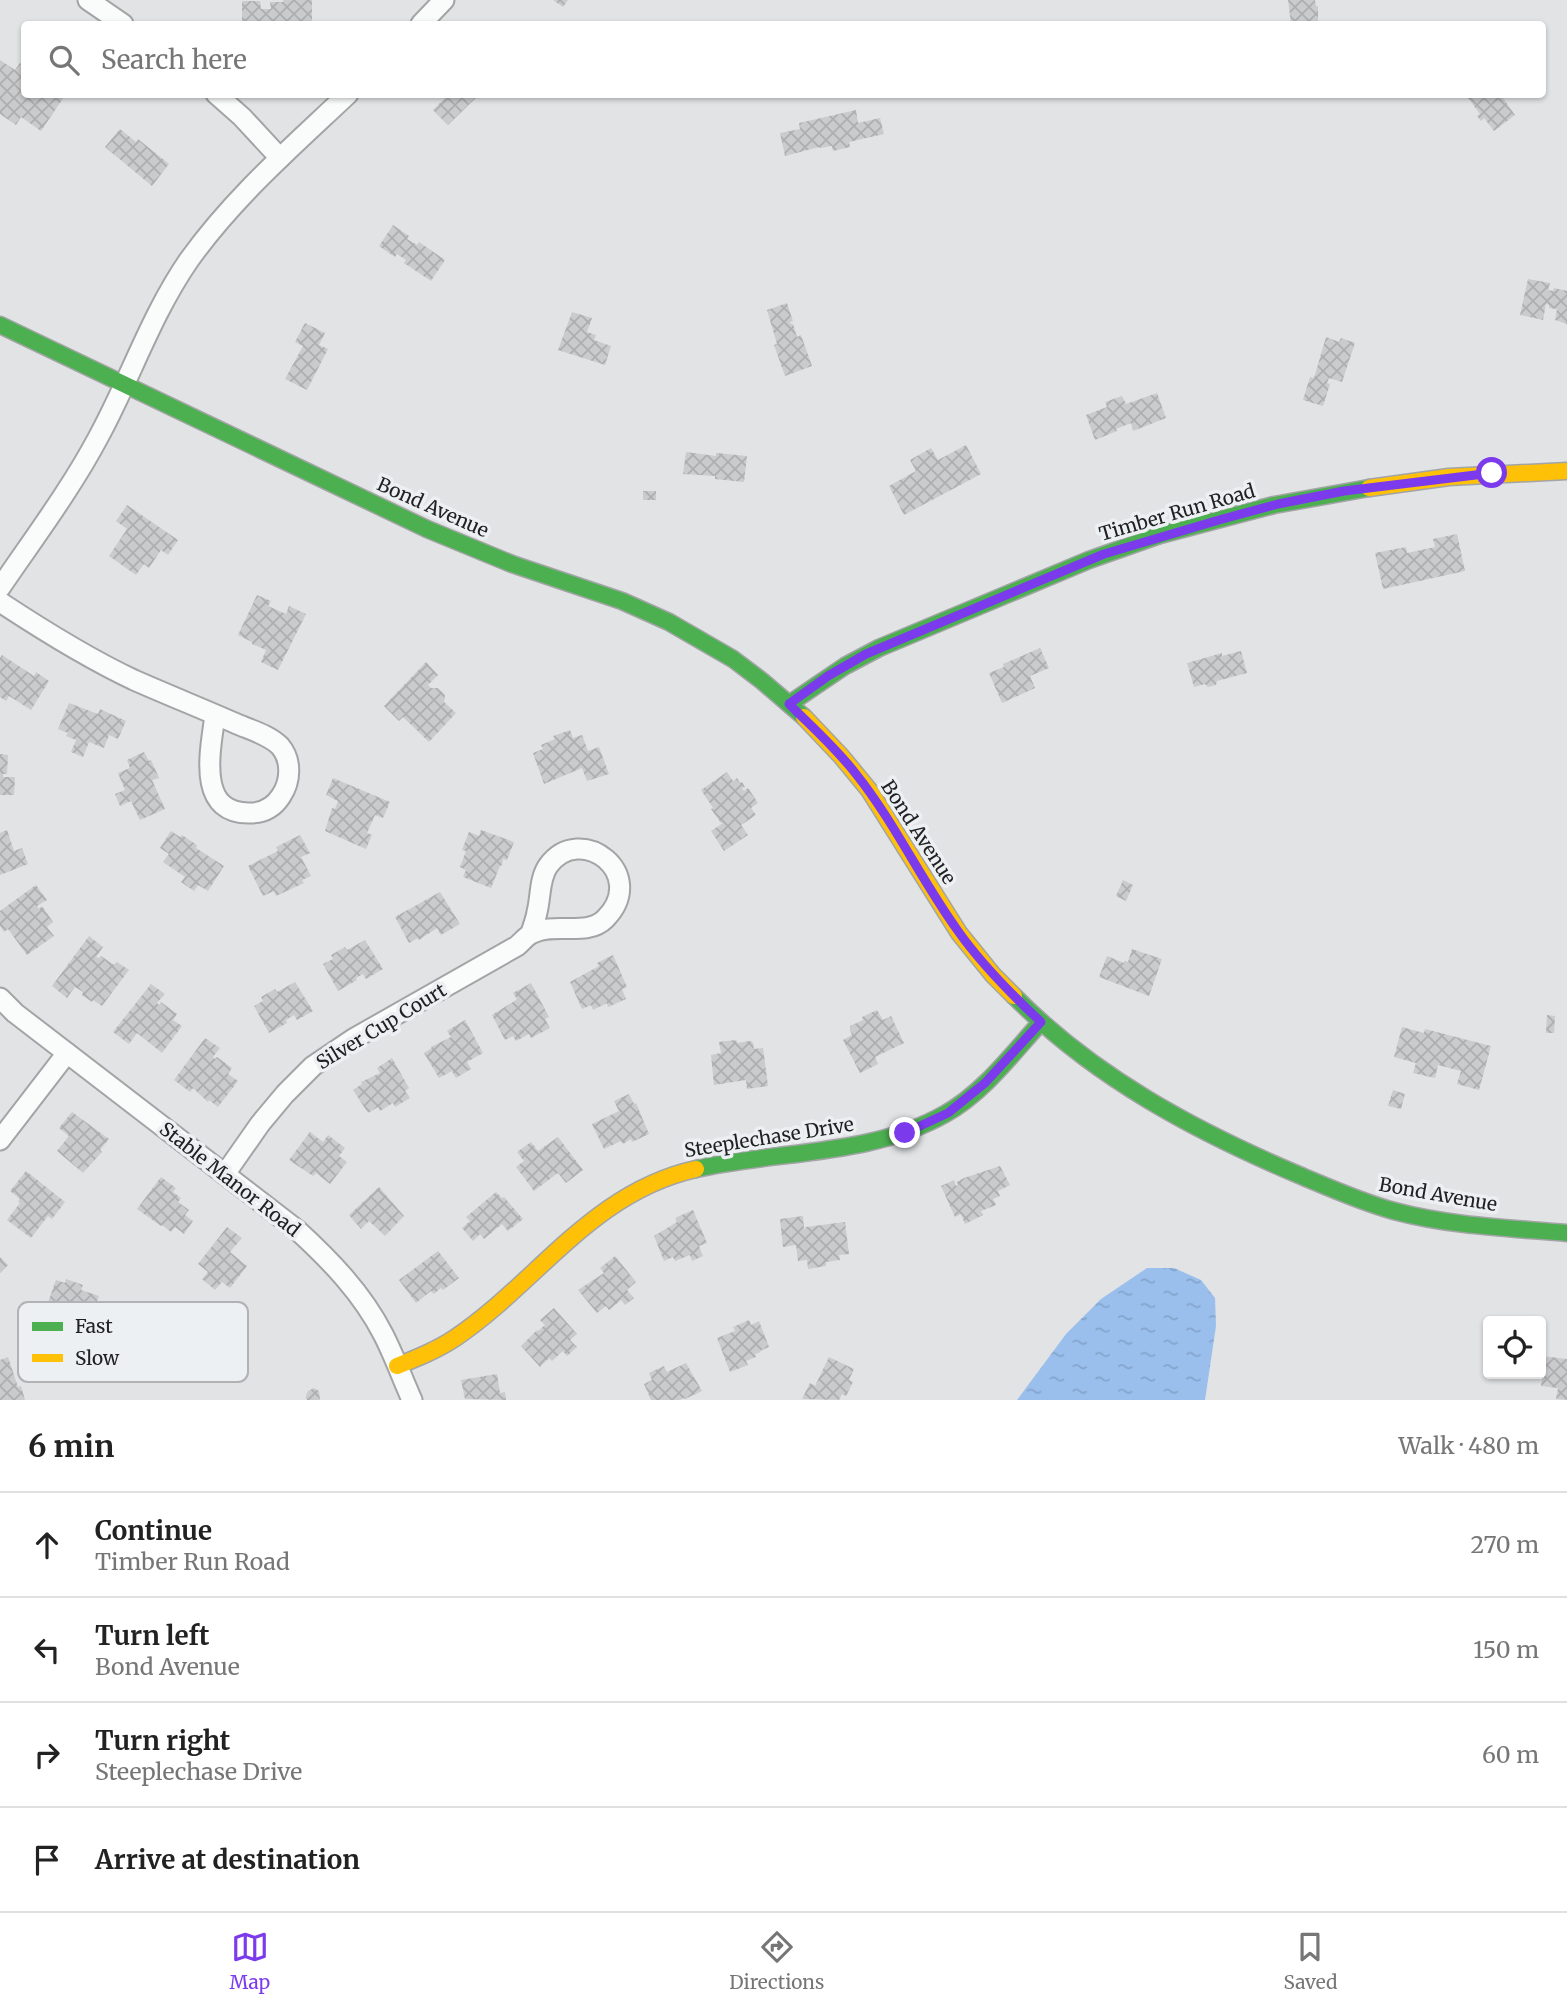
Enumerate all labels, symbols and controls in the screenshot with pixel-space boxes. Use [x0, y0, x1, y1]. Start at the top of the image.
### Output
search box [21, 21, 1546, 98]
icon: search [45, 41, 83, 79]
text: Search here [101, 43, 247, 76]
route start [1476, 457, 1507, 488]
street label: Bond Avenue [374, 472, 493, 542]
street label: Timber Run Road [1096, 478, 1258, 546]
street label: Bond Avenue [876, 775, 962, 889]
street label: Silver Cup Court [312, 977, 451, 1074]
street label: Steeplechase Drive [683, 1112, 856, 1162]
street label: Stable Manor Road [155, 1117, 305, 1241]
route end [889, 1117, 920, 1148]
street label: Bond Avenue [1377, 1172, 1499, 1216]
legend [18, 1302, 248, 1382]
text: Fast [75, 1314, 113, 1338]
map controls [1483, 1316, 1546, 1379]
button: locate [1483, 1316, 1546, 1379]
text: Slow [75, 1346, 120, 1370]
text: 6 min [28, 1427, 114, 1465]
text: Walk · 480 m [1398, 1431, 1539, 1460]
text: Continue [95, 1514, 212, 1547]
icon: ahead [28, 1526, 66, 1564]
text: 270 m [1471, 1530, 1539, 1559]
text: Timber Run Road [95, 1547, 290, 1576]
text: Turn left [95, 1619, 209, 1652]
icon: left [28, 1631, 66, 1669]
text: 150 m [1473, 1635, 1539, 1664]
text: Bond Avenue [95, 1652, 240, 1681]
text: Turn right [95, 1724, 230, 1757]
icon: right [28, 1736, 66, 1774]
text: 60 m [1482, 1740, 1539, 1769]
text: Steeplechase Drive [95, 1757, 302, 1786]
icon: arrive [28, 1841, 66, 1879]
text: Arrive at destination [95, 1843, 360, 1876]
tab: Map [230, 1928, 270, 1994]
tab: Directions [729, 1928, 824, 1994]
tab: Saved [1284, 1928, 1337, 1994]

